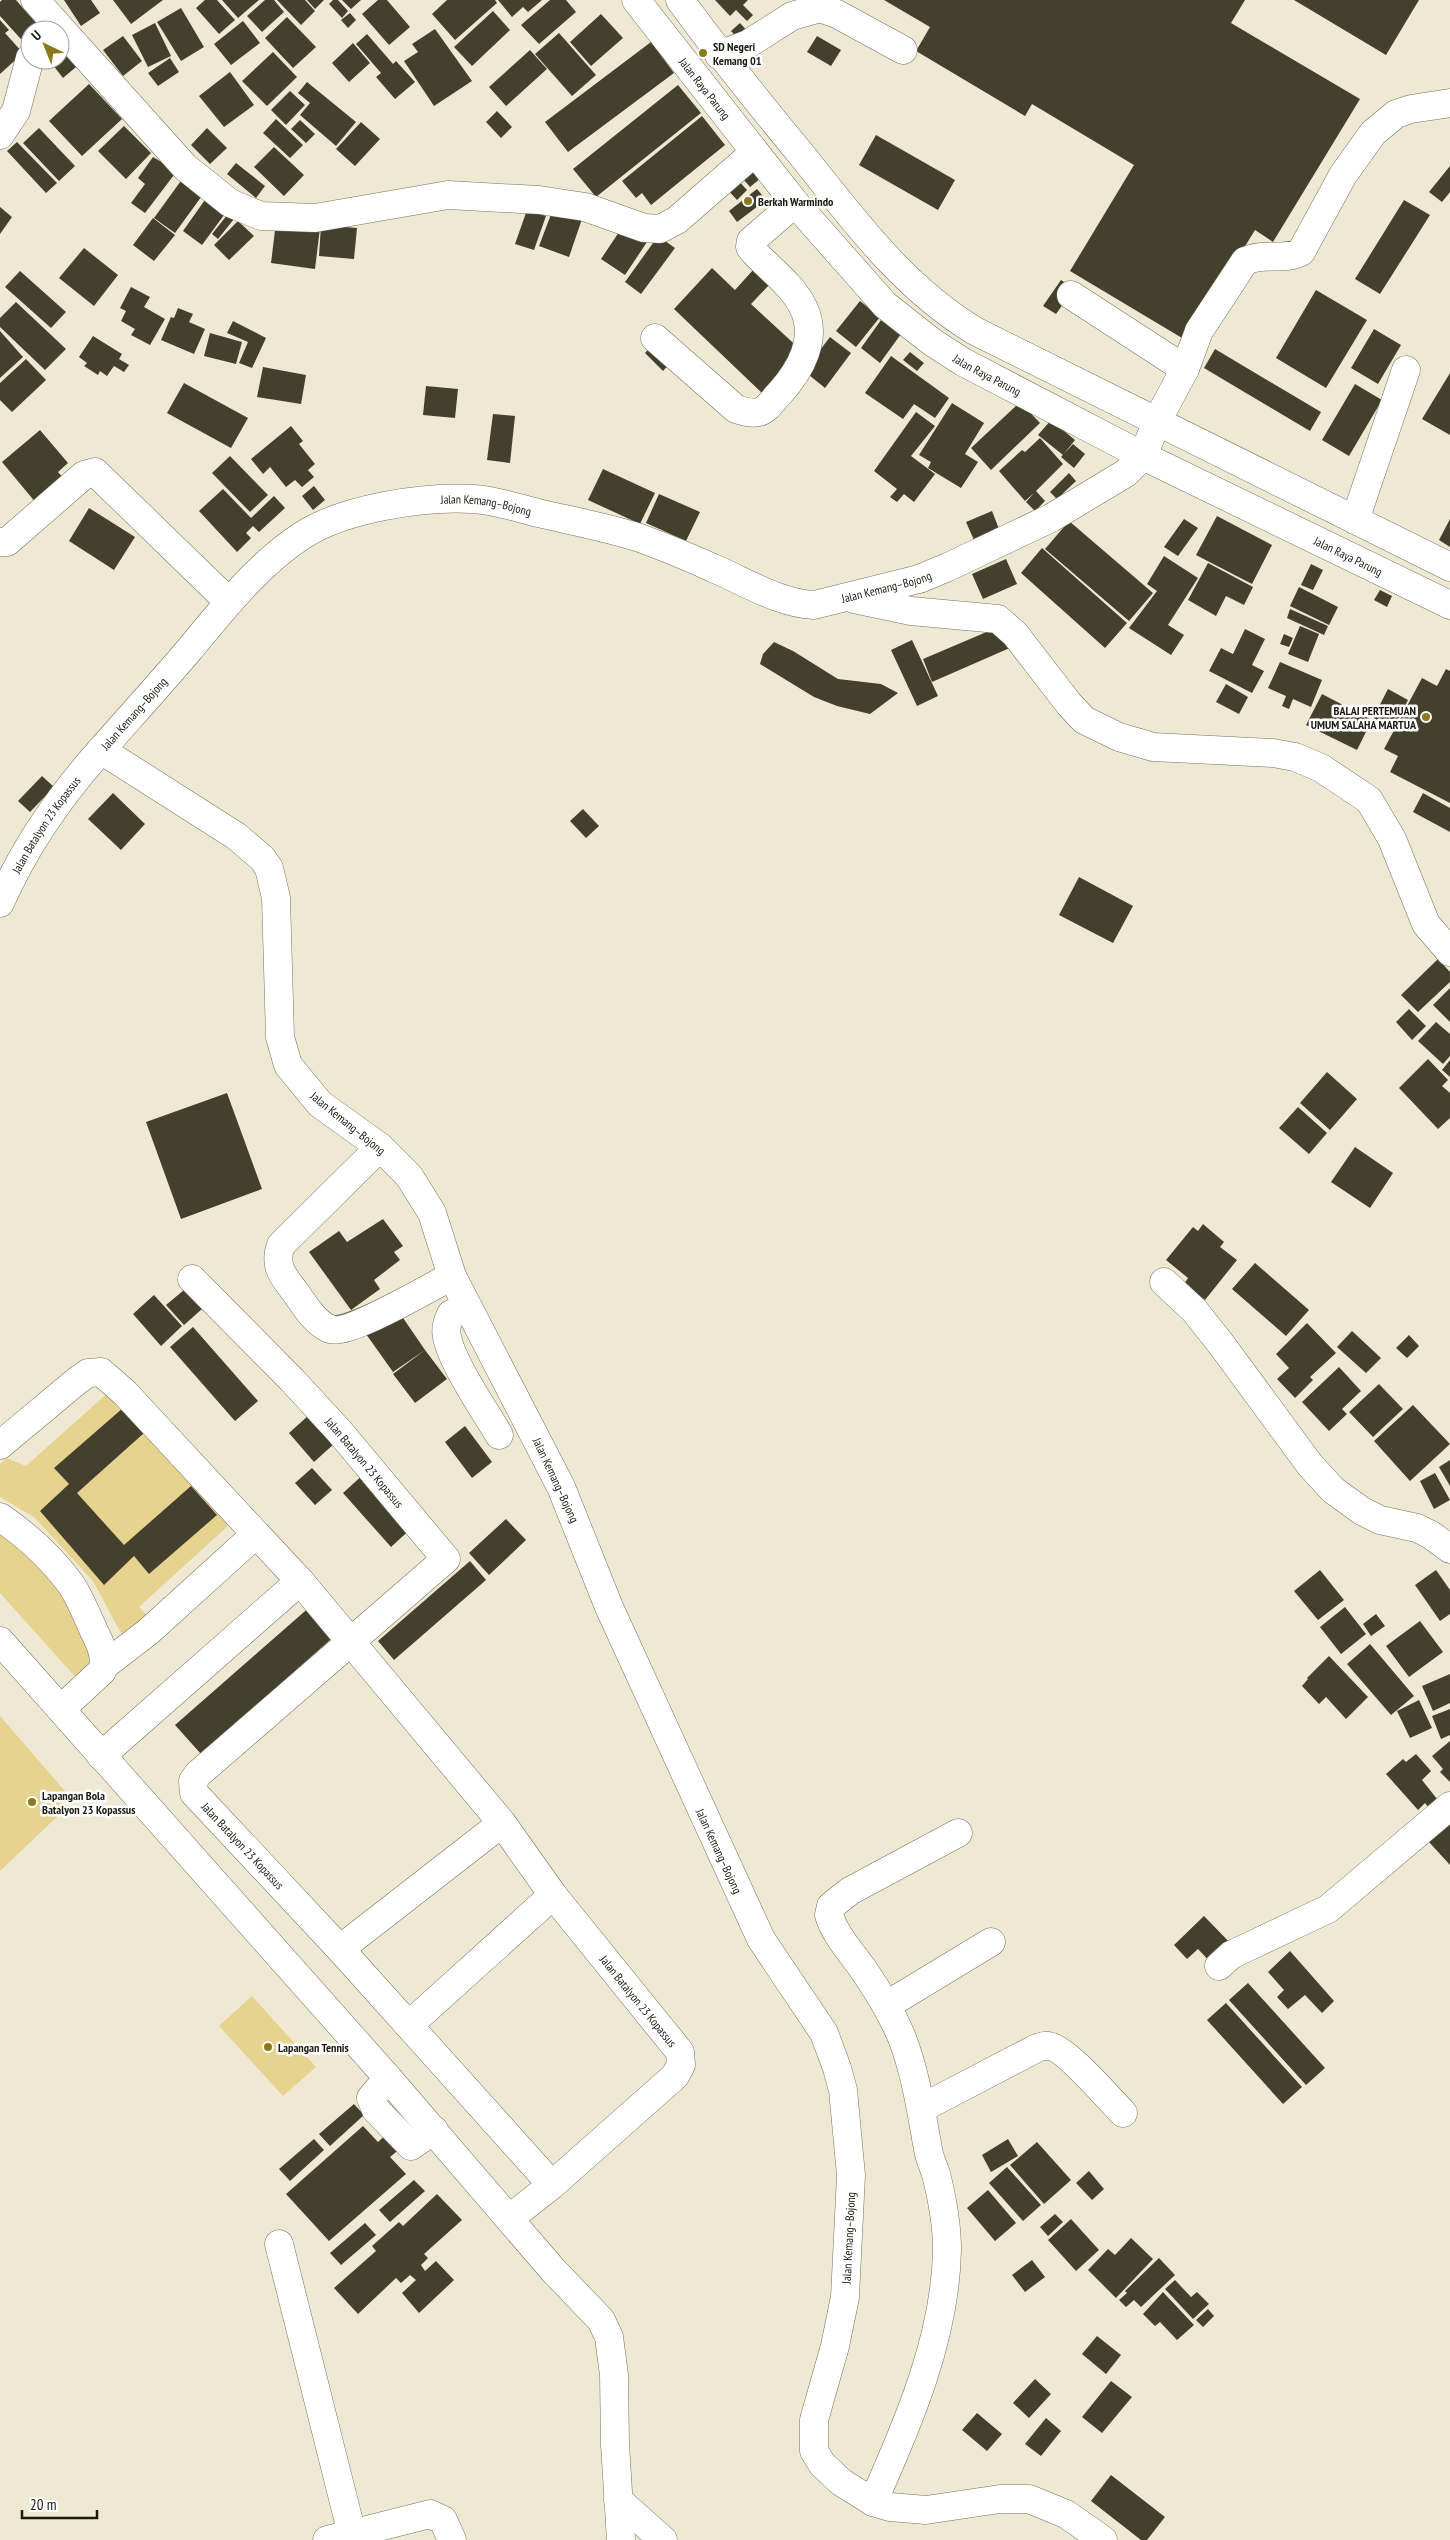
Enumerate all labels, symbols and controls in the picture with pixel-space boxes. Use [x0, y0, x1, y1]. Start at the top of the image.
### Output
north arrow [20, 20, 70, 70]
text: U [27, 26, 45, 45]
place label: SD Negeri Kemang 01 [713, 39, 762, 68]
marker: SD Negeri Kemang 01 [697, 47, 709, 59]
street label: Jalan Raya Parung [676, 53, 734, 122]
place label: Berkah Warmindo [758, 194, 834, 209]
marker: Berkah Warmindo [742, 195, 754, 207]
street label: Jalan Raya Parung [950, 350, 1024, 399]
street label: Jalan Kemang–Bojong [439, 491, 533, 519]
street label: Jalan Raya Parung [1311, 532, 1385, 579]
street label: Jalan Kemang–Bojong [839, 567, 933, 606]
street label: Jalan Kemang–Bojong [97, 674, 170, 753]
place label: BALAI PERTEMUAN UMUM SALAHA MARTUA [1311, 703, 1417, 732]
marker: BALAI PERTEMUAN UMUM SALAHA MARTUA [1420, 711, 1432, 723]
street label: Jalan Batalyon 23 Kopassus [8, 773, 83, 876]
street label: Jalan Kemang–Bojong [307, 1088, 388, 1158]
street label: Jalan Batalyon 23 Kopassus [322, 1413, 407, 1510]
street label: Jalan Kemang–Bojong [529, 1434, 582, 1525]
place label: Lapangan Bola Batalyon 23 Kopassus [42, 1788, 135, 1817]
marker: Lapangan Bola Batalyon 23 Kopassus [26, 1796, 38, 1808]
street label: Jalan Batalyon 23 Kopassus [198, 1798, 287, 1892]
street label: Jalan Kemang–Bojong [692, 1805, 745, 1896]
street label: Jalan Batalyon 23 Kopassus [596, 1951, 680, 2050]
place label: Lapangan Tennis [278, 2040, 349, 2055]
marker: Lapangan Tennis [262, 2041, 274, 2053]
street label: Jalan Kemang–Bojong [838, 2192, 858, 2285]
scale bar [22, 2488, 98, 2520]
text: 20 m [30, 2495, 56, 2514]

